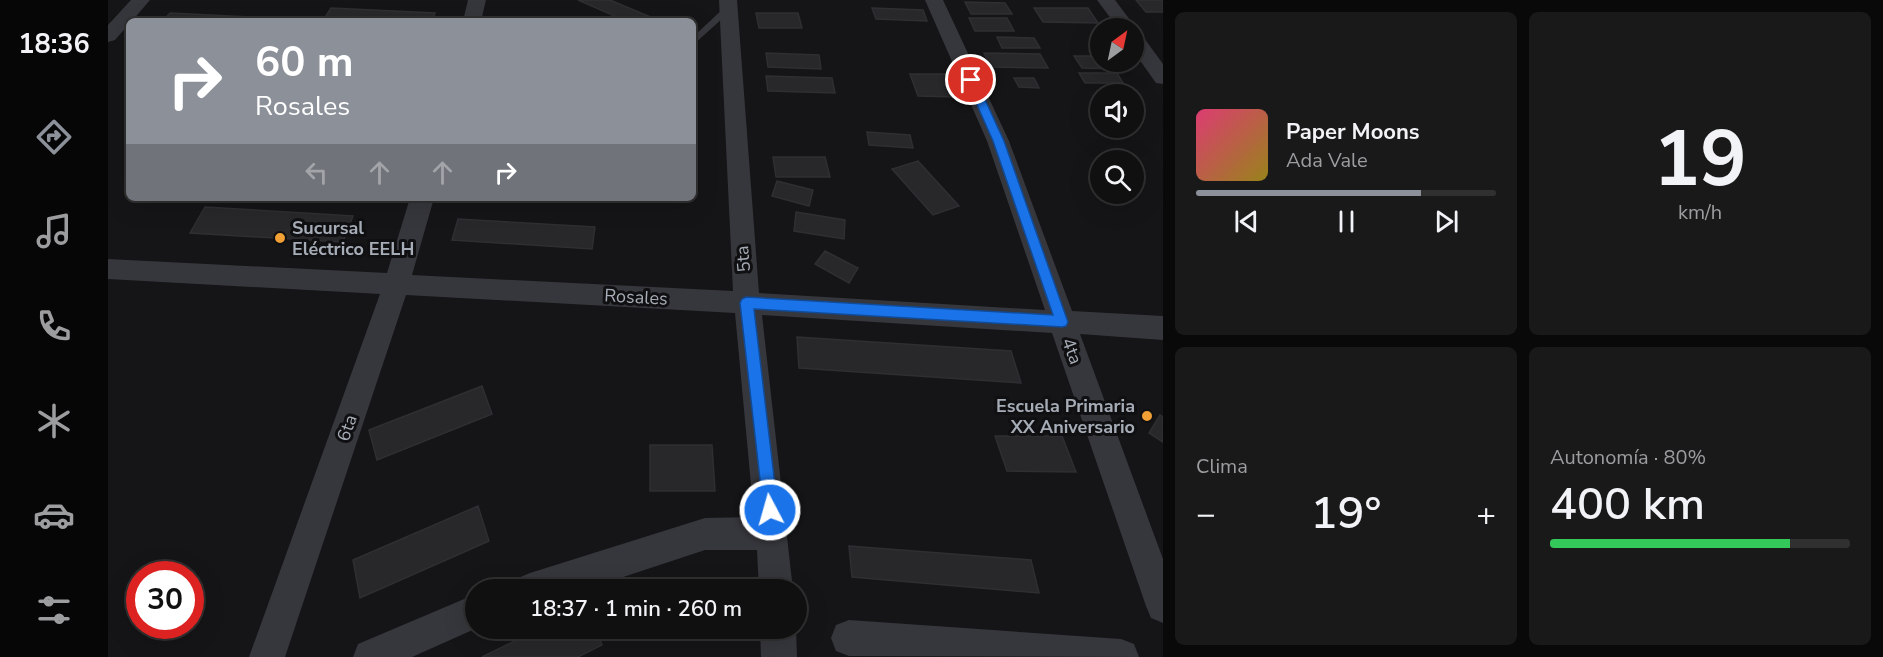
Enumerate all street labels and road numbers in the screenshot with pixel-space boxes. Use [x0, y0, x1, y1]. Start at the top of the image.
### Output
street label: 5ta [730, 245, 756, 273]
street label: Rosales [604, 283, 668, 311]
street label: 4ta [1056, 334, 1088, 368]
street label: 6ta [331, 411, 363, 445]

